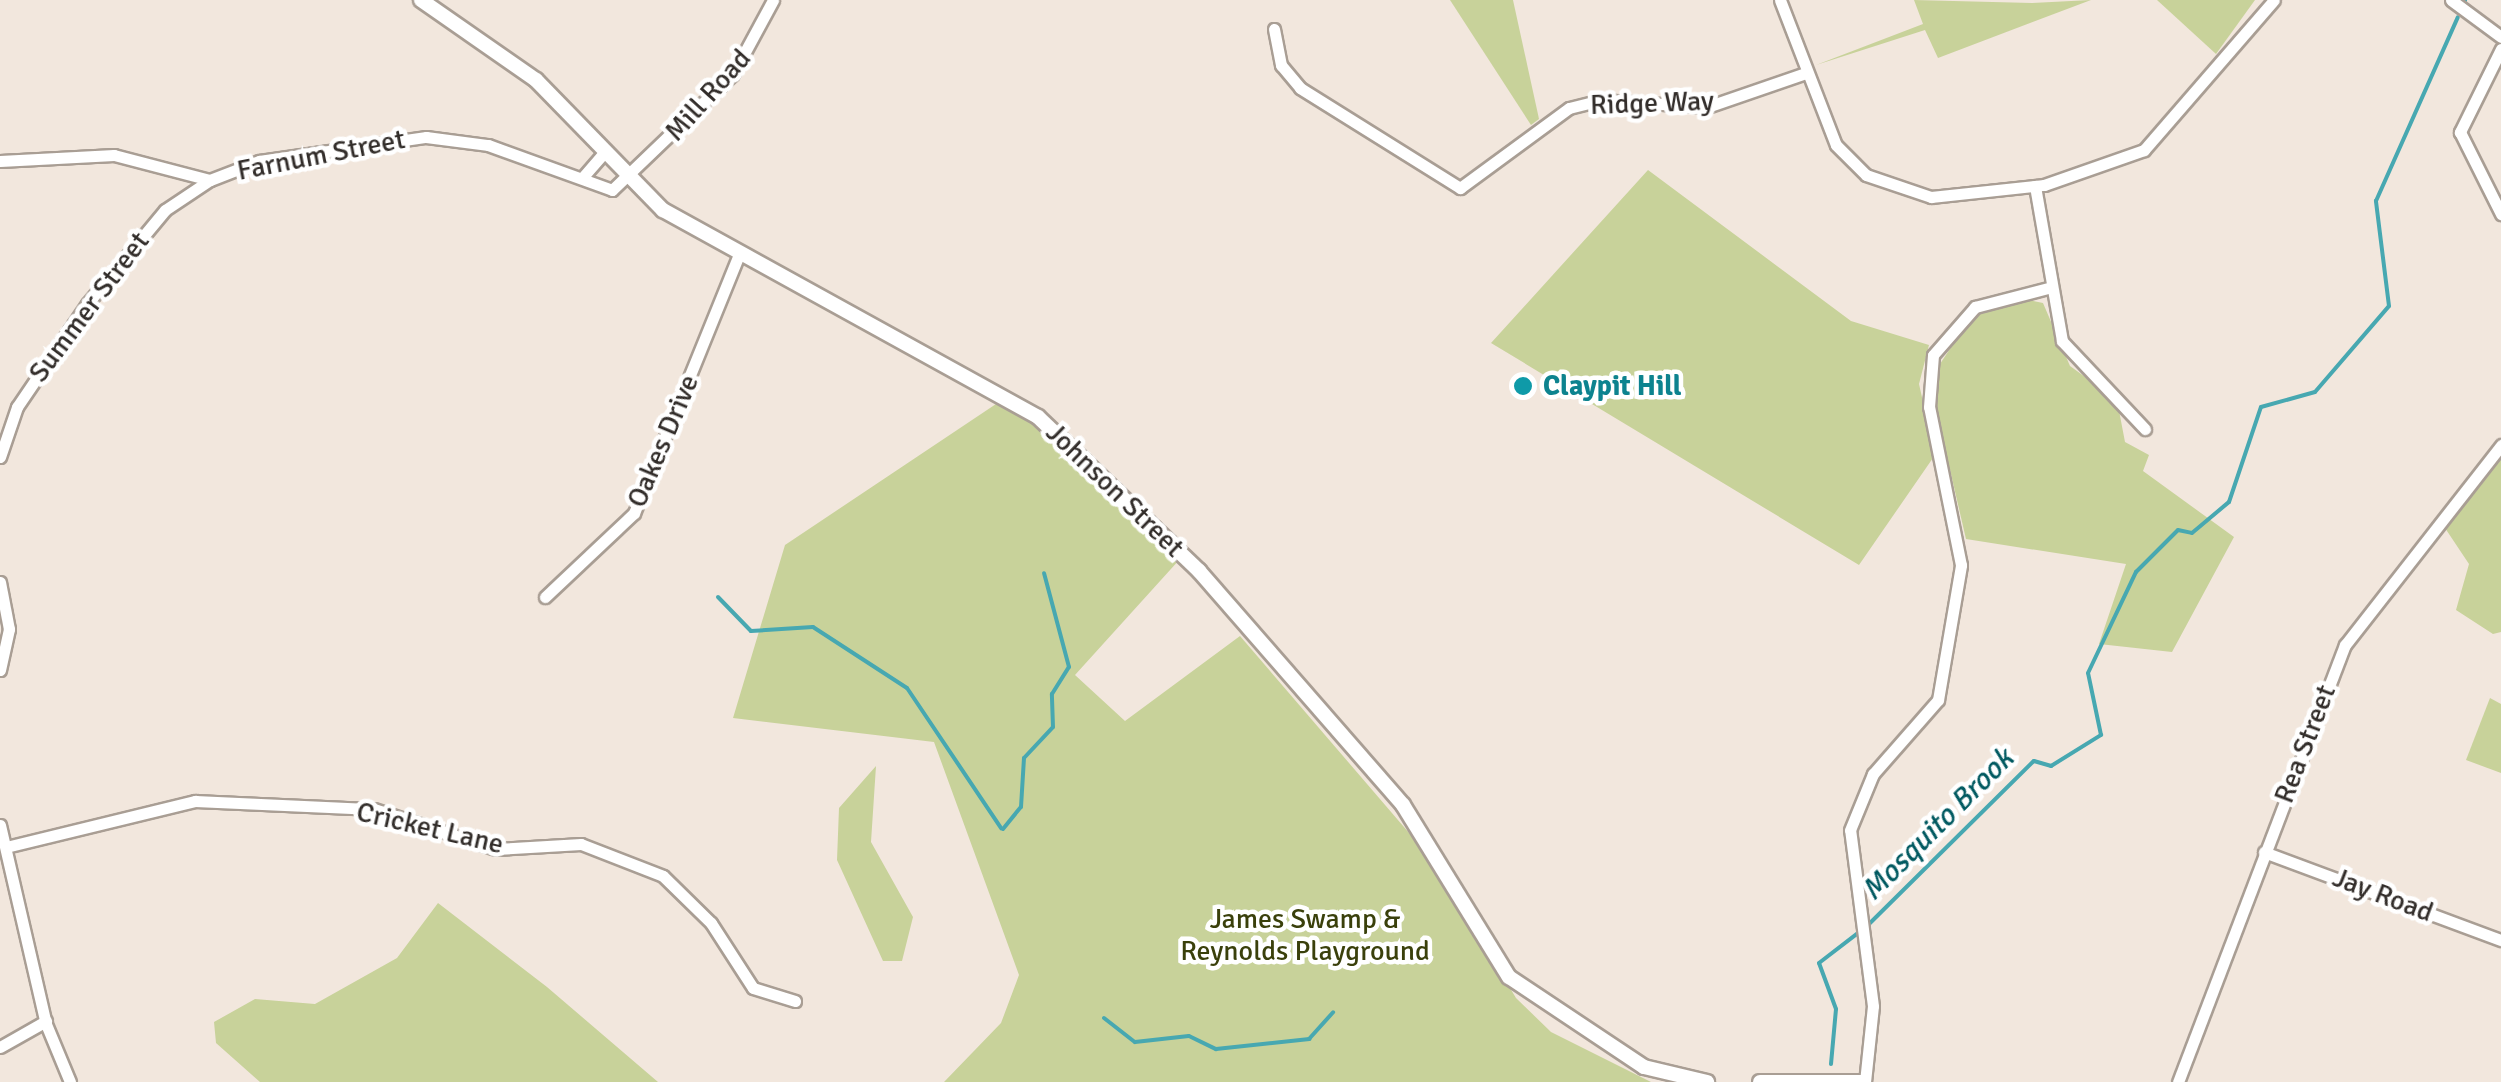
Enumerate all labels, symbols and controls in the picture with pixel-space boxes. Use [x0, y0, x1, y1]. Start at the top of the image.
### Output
street label: Mill Road [658, 42, 758, 148]
street label: Ridge Way [1589, 84, 1715, 122]
street label: Farnum Street [234, 122, 408, 188]
street label: Summer Street [22, 225, 156, 389]
place label: Claypit Hill [1543, 369, 1682, 403]
street label: Oakes Drive [620, 370, 706, 512]
marker: Claypit Hill [1512, 375, 1534, 397]
street label: Johnson Street [1039, 416, 1191, 564]
street label: Rea Street [2267, 680, 2343, 808]
water label: Mosquito Brook [1855, 742, 2021, 908]
street label: Cricket Lane [353, 795, 507, 861]
street label: Jay Road [2328, 861, 2438, 929]
park label: James Swamp & Reynolds Playground [1180, 902, 1430, 968]

